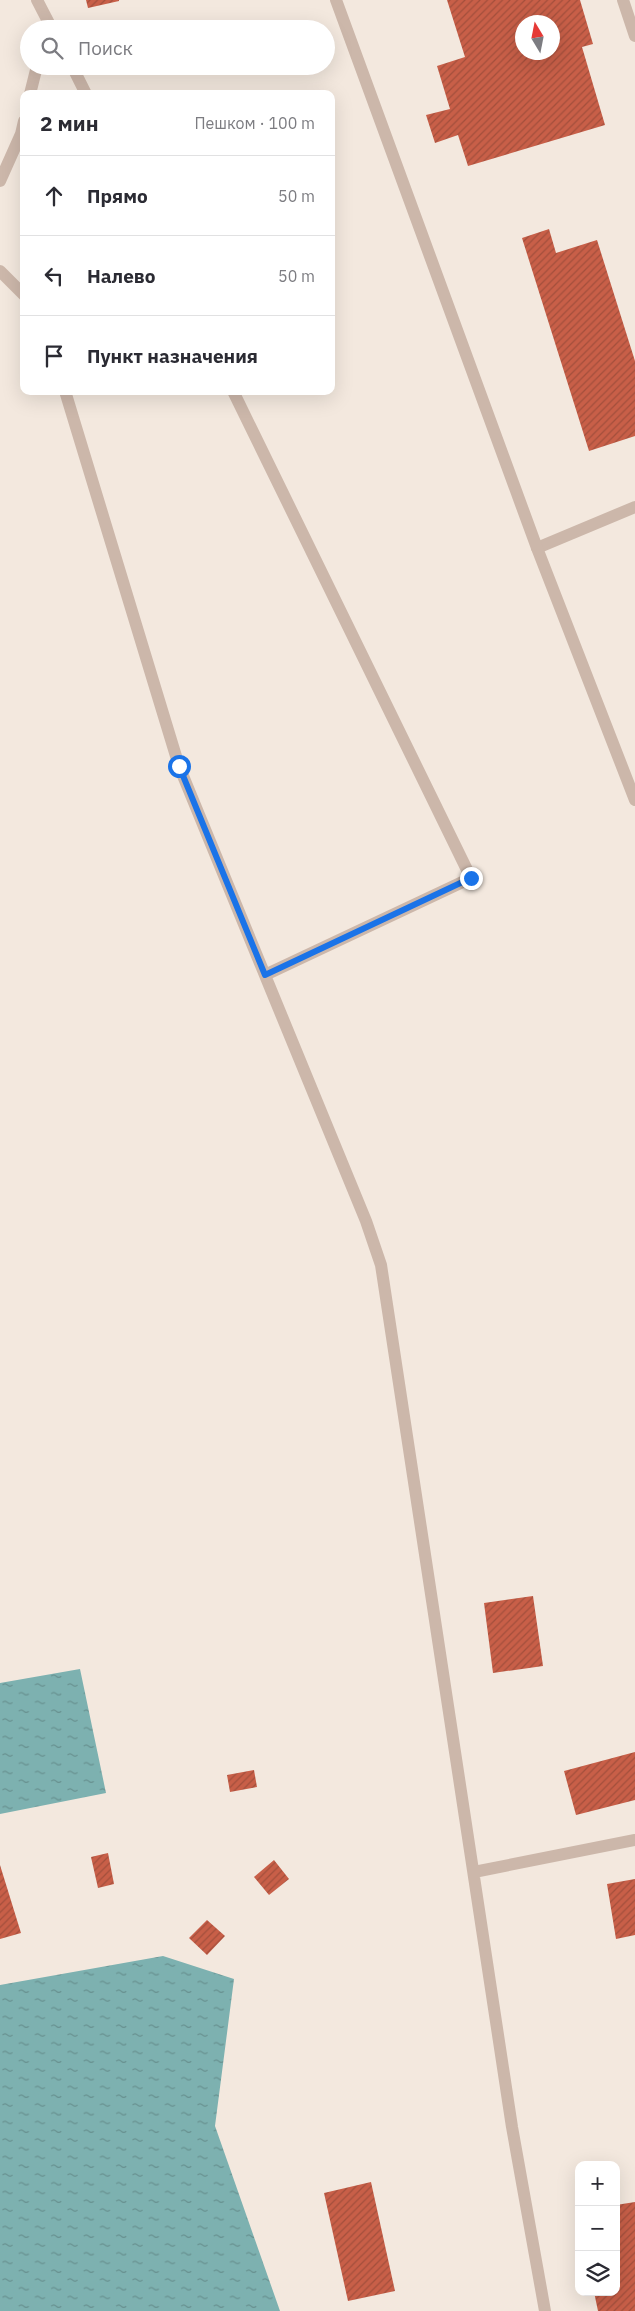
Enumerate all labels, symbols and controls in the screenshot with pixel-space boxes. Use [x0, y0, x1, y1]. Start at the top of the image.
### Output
north arrow [515, 15, 560, 60]
search box [20, 20, 335, 75]
icon: search [38, 34, 66, 62]
text: Поиск [78, 36, 133, 60]
text: 2 мин [40, 109, 99, 137]
text: Пешком · 100 m [194, 113, 315, 133]
icon: ahead [40, 182, 68, 210]
text: Прямо [87, 184, 148, 208]
text: 50 m [278, 186, 315, 206]
icon: left [40, 262, 68, 290]
text: Налево [87, 264, 156, 288]
text: 50 m [278, 266, 315, 286]
icon: arrive [40, 342, 68, 370]
text: Пункт назначения [87, 344, 258, 368]
route start [168, 755, 191, 778]
route end [460, 867, 483, 890]
map controls [575, 2161, 620, 2296]
button: + [575, 2161, 620, 2206]
button: − [575, 2206, 620, 2251]
button: layers [575, 2251, 620, 2296]

